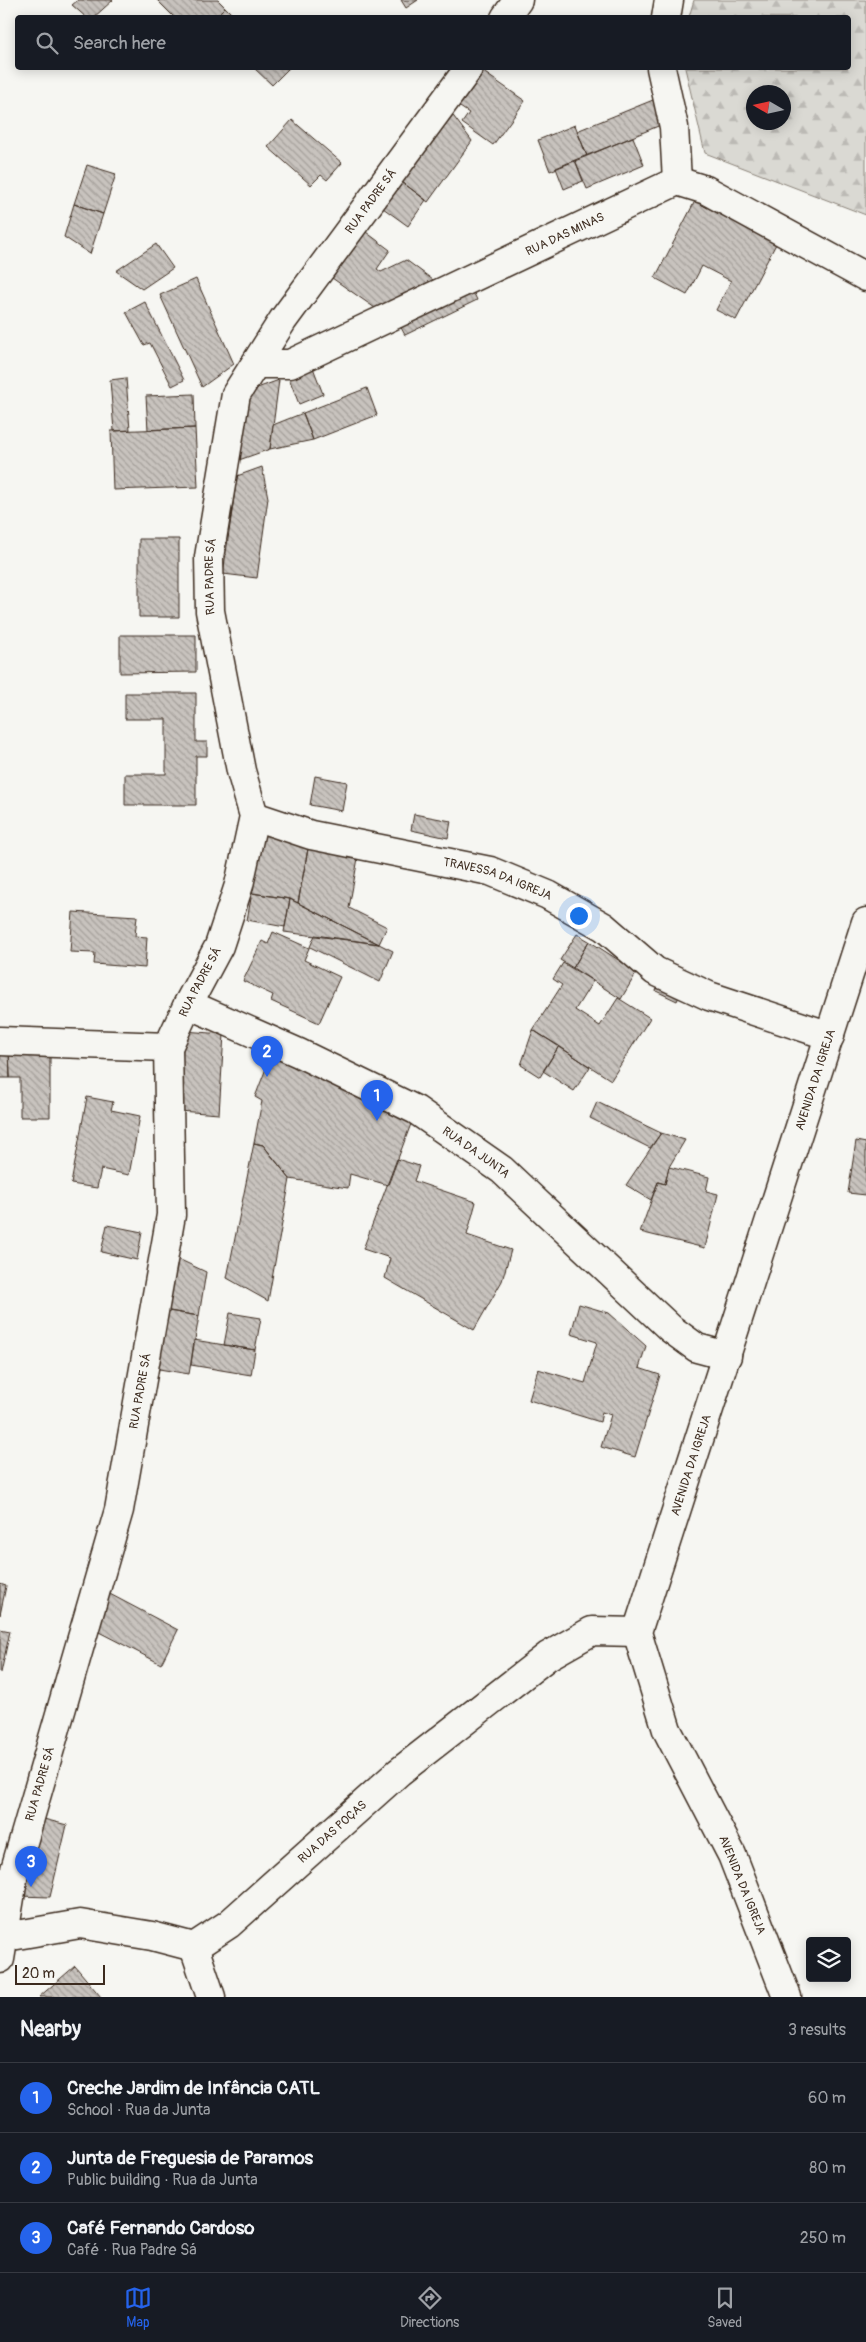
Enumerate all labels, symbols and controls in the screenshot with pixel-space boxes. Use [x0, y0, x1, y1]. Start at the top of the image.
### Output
search box [15, 15, 851, 70]
icon: search [33, 29, 61, 57]
text: Search here [73, 31, 166, 55]
north arrow [746, 85, 791, 130]
street label: RUA PADRE SÁ [342, 165, 400, 237]
street label: RUA DAS MINAS [523, 209, 607, 259]
street label: RUA PADRE SÁ [201, 537, 220, 616]
street label: TRAVESSA DA IGREJA [442, 854, 554, 903]
your location [566, 903, 592, 929]
street label: RUA PADRE SÁ [176, 944, 225, 1019]
street label: AVENIDA DA IGREJA [792, 1027, 839, 1132]
pin: 2 [251, 1036, 283, 1077]
pin: 1 [361, 1080, 393, 1121]
street label: RUA DA JUNTA [440, 1123, 513, 1181]
street label: RUA PADRE SÁ [126, 1352, 154, 1430]
street label: AVENIDA DA IGREJA [668, 1412, 714, 1518]
street label: RUA PADRE SÁ [22, 1745, 58, 1823]
street label: RUA DAS POÇAS [295, 1797, 370, 1866]
street label: AVENIDA DA IGREJA [715, 1833, 769, 1937]
pin: 3 [15, 1846, 47, 1887]
map controls [806, 1937, 851, 1982]
button: layers [806, 1937, 851, 1982]
scale bar [15, 1962, 105, 1985]
text: 20 m [22, 1965, 55, 1982]
text: Nearby [20, 2016, 81, 2043]
text: 3 results [788, 2020, 846, 2040]
text: Creche Jardim de Infância CATL [67, 2076, 320, 2100]
text: 1 [33, 2088, 39, 2108]
text: 60 m [808, 2088, 846, 2108]
text: School · Rua da Junta [67, 2100, 211, 2120]
text: Junta de Freguesia de Paramos [67, 2146, 313, 2170]
text: 2 [32, 2158, 40, 2178]
text: 80 m [809, 2158, 846, 2178]
text: Public building · Rua da Junta [67, 2170, 258, 2190]
text: Café Fernando Cardoso [67, 2216, 254, 2240]
text: 3 [32, 2228, 40, 2248]
text: 250 m [800, 2228, 846, 2248]
text: Café · Rua Padre Sá [67, 2240, 197, 2260]
tab: Map [124, 2284, 152, 2331]
tab: Directions [400, 2284, 459, 2331]
tab: Saved [707, 2284, 742, 2331]

